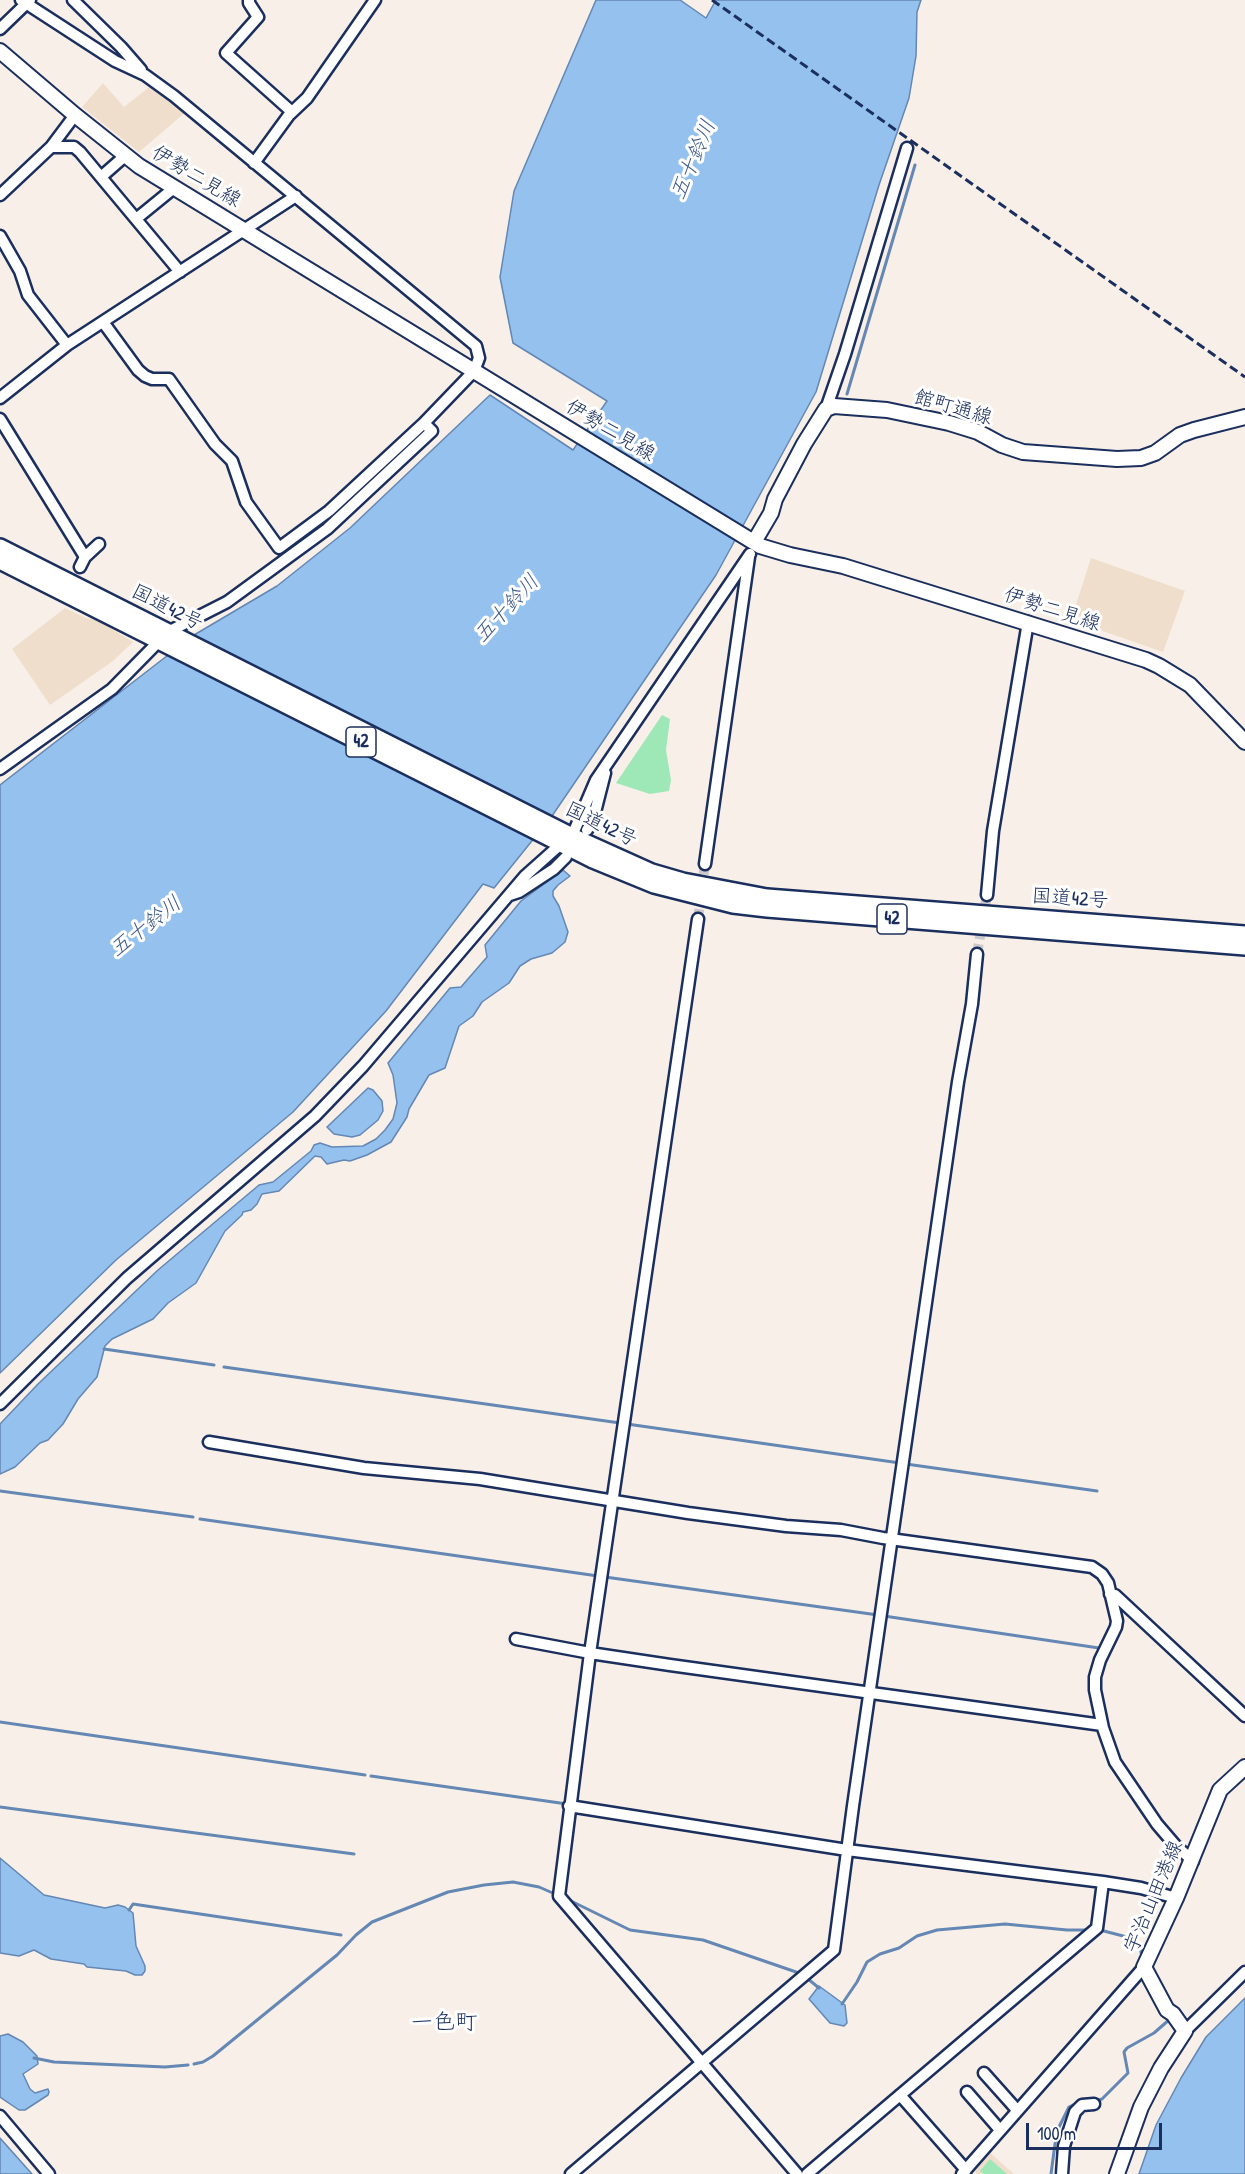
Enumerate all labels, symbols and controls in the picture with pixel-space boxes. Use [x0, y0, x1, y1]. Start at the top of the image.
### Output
water label: 五十鈴川 [666, 116, 722, 204]
street label: 伊勢二見線 [147, 141, 245, 213]
street label: 館町通線 [911, 385, 995, 431]
street label: 伊勢二見線 [561, 395, 659, 467]
water label: 五十鈴川 [469, 570, 545, 648]
street label: 国道42号 [127, 580, 207, 636]
street label: 伊勢二見線 [1001, 583, 1103, 637]
road number: 42 [346, 727, 376, 757]
street label: 国道42号 [561, 797, 641, 853]
street label: 国道42号 [1031, 884, 1109, 914]
water label: 五十鈴川 [105, 891, 187, 963]
road number: 42 [877, 904, 907, 934]
street label: 宇治山田港線 [1120, 1837, 1188, 1957]
district label: 一色町 [411, 2010, 477, 2036]
scale bar [1029, 2111, 1166, 2149]
text: 100 m [1037, 2121, 1076, 2146]

